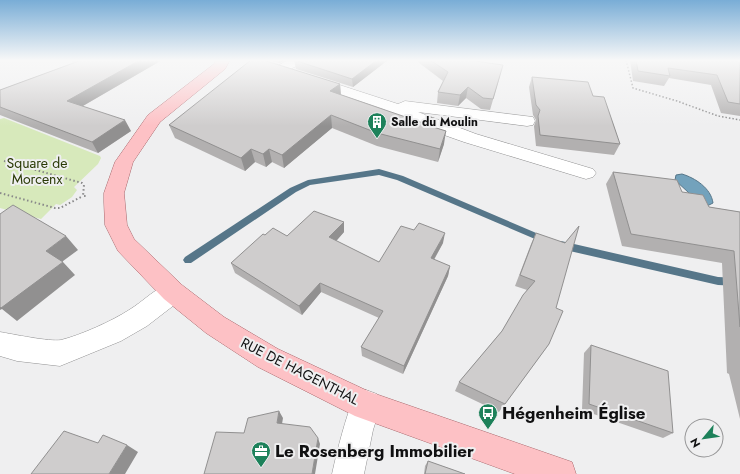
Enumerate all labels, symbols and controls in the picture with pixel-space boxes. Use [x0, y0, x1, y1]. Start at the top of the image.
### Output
building icon: Salle du Moulin [366, 111, 388, 139]
place label: Salle du Moulin [391, 113, 478, 131]
park label: Square de Morcenx [7, 153, 67, 189]
street label: RUE DE HAGENTHAL [237, 333, 363, 410]
place label: Hégenheim Église [502, 401, 646, 425]
bus stop icon: Hégenheim Église [477, 402, 499, 430]
north arrow [684, 418, 724, 458]
text: N [686, 435, 704, 451]
place label: Le Rosenberg Immobilier [275, 439, 474, 463]
office icon: Le Rosenberg Immobilier [250, 440, 272, 468]

